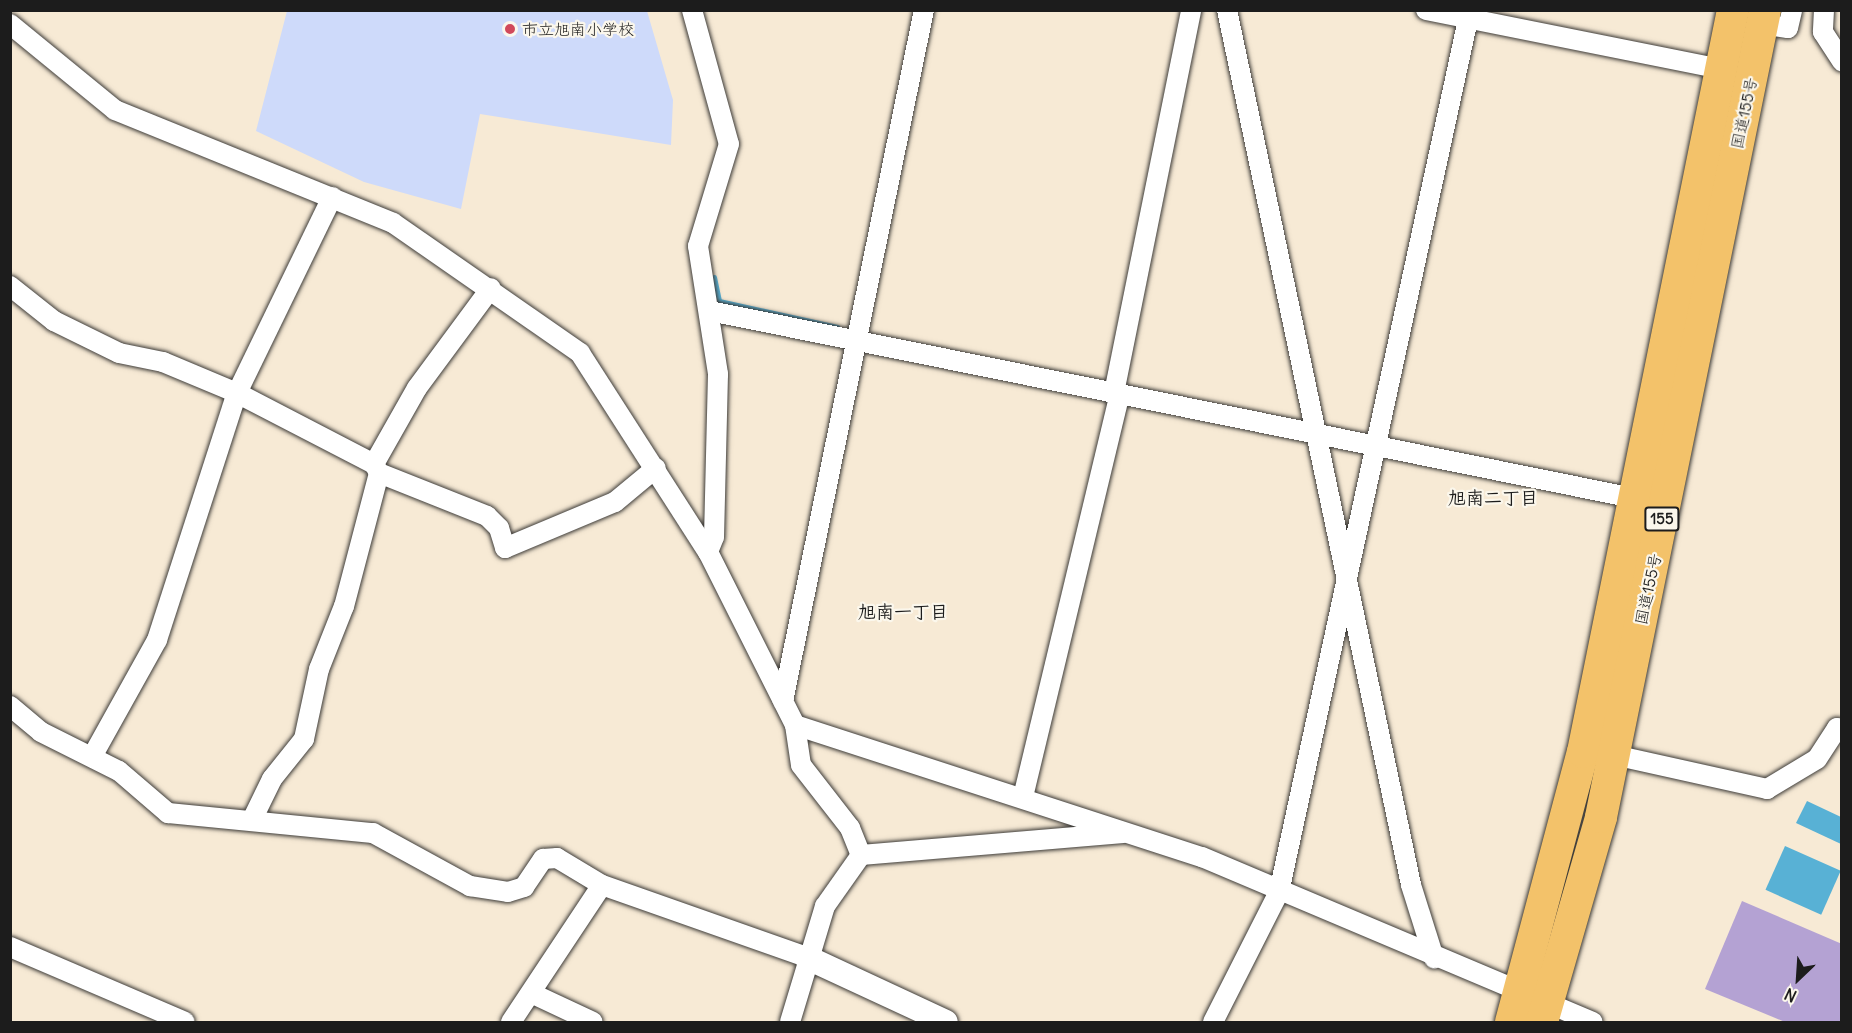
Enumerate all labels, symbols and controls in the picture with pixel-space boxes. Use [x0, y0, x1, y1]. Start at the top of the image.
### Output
place label: 市立旭南小学校 [522, 19, 634, 39]
marker: 市立旭南小学校 [503, 22, 517, 36]
street label: 国道155号 [1727, 75, 1761, 151]
district label: 旭南二丁目 [1448, 487, 1538, 509]
road number: 155 [1644, 507, 1680, 531]
street label: 国道155号 [1631, 551, 1665, 627]
district label: 旭南一丁目 [858, 601, 948, 623]
north arrow [1768, 949, 1828, 1009]
text: N [1781, 984, 1800, 1007]

